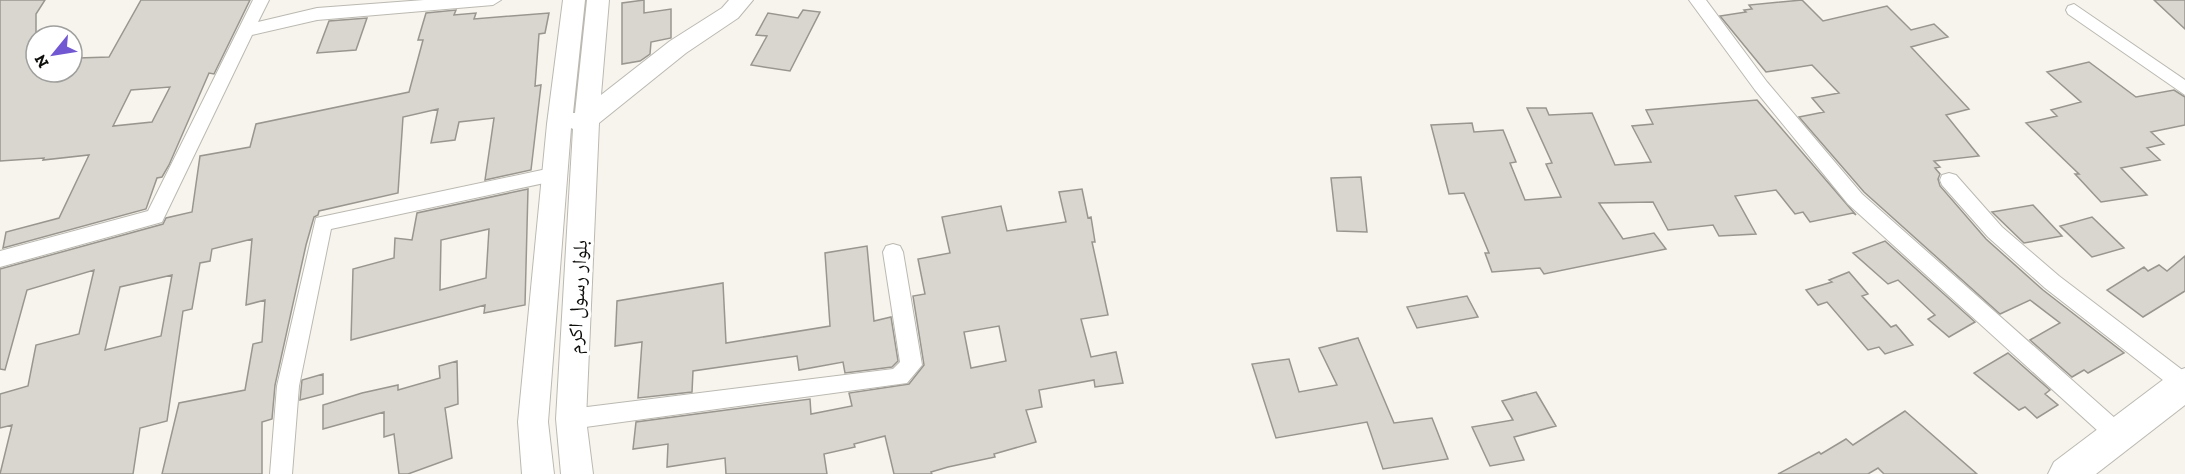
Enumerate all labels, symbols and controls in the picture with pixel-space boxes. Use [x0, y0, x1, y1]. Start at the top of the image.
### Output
north arrow [24, 24, 84, 84]
text: N [30, 51, 53, 71]
street label: بلوار رسول اکرم [562, 239, 594, 355]

